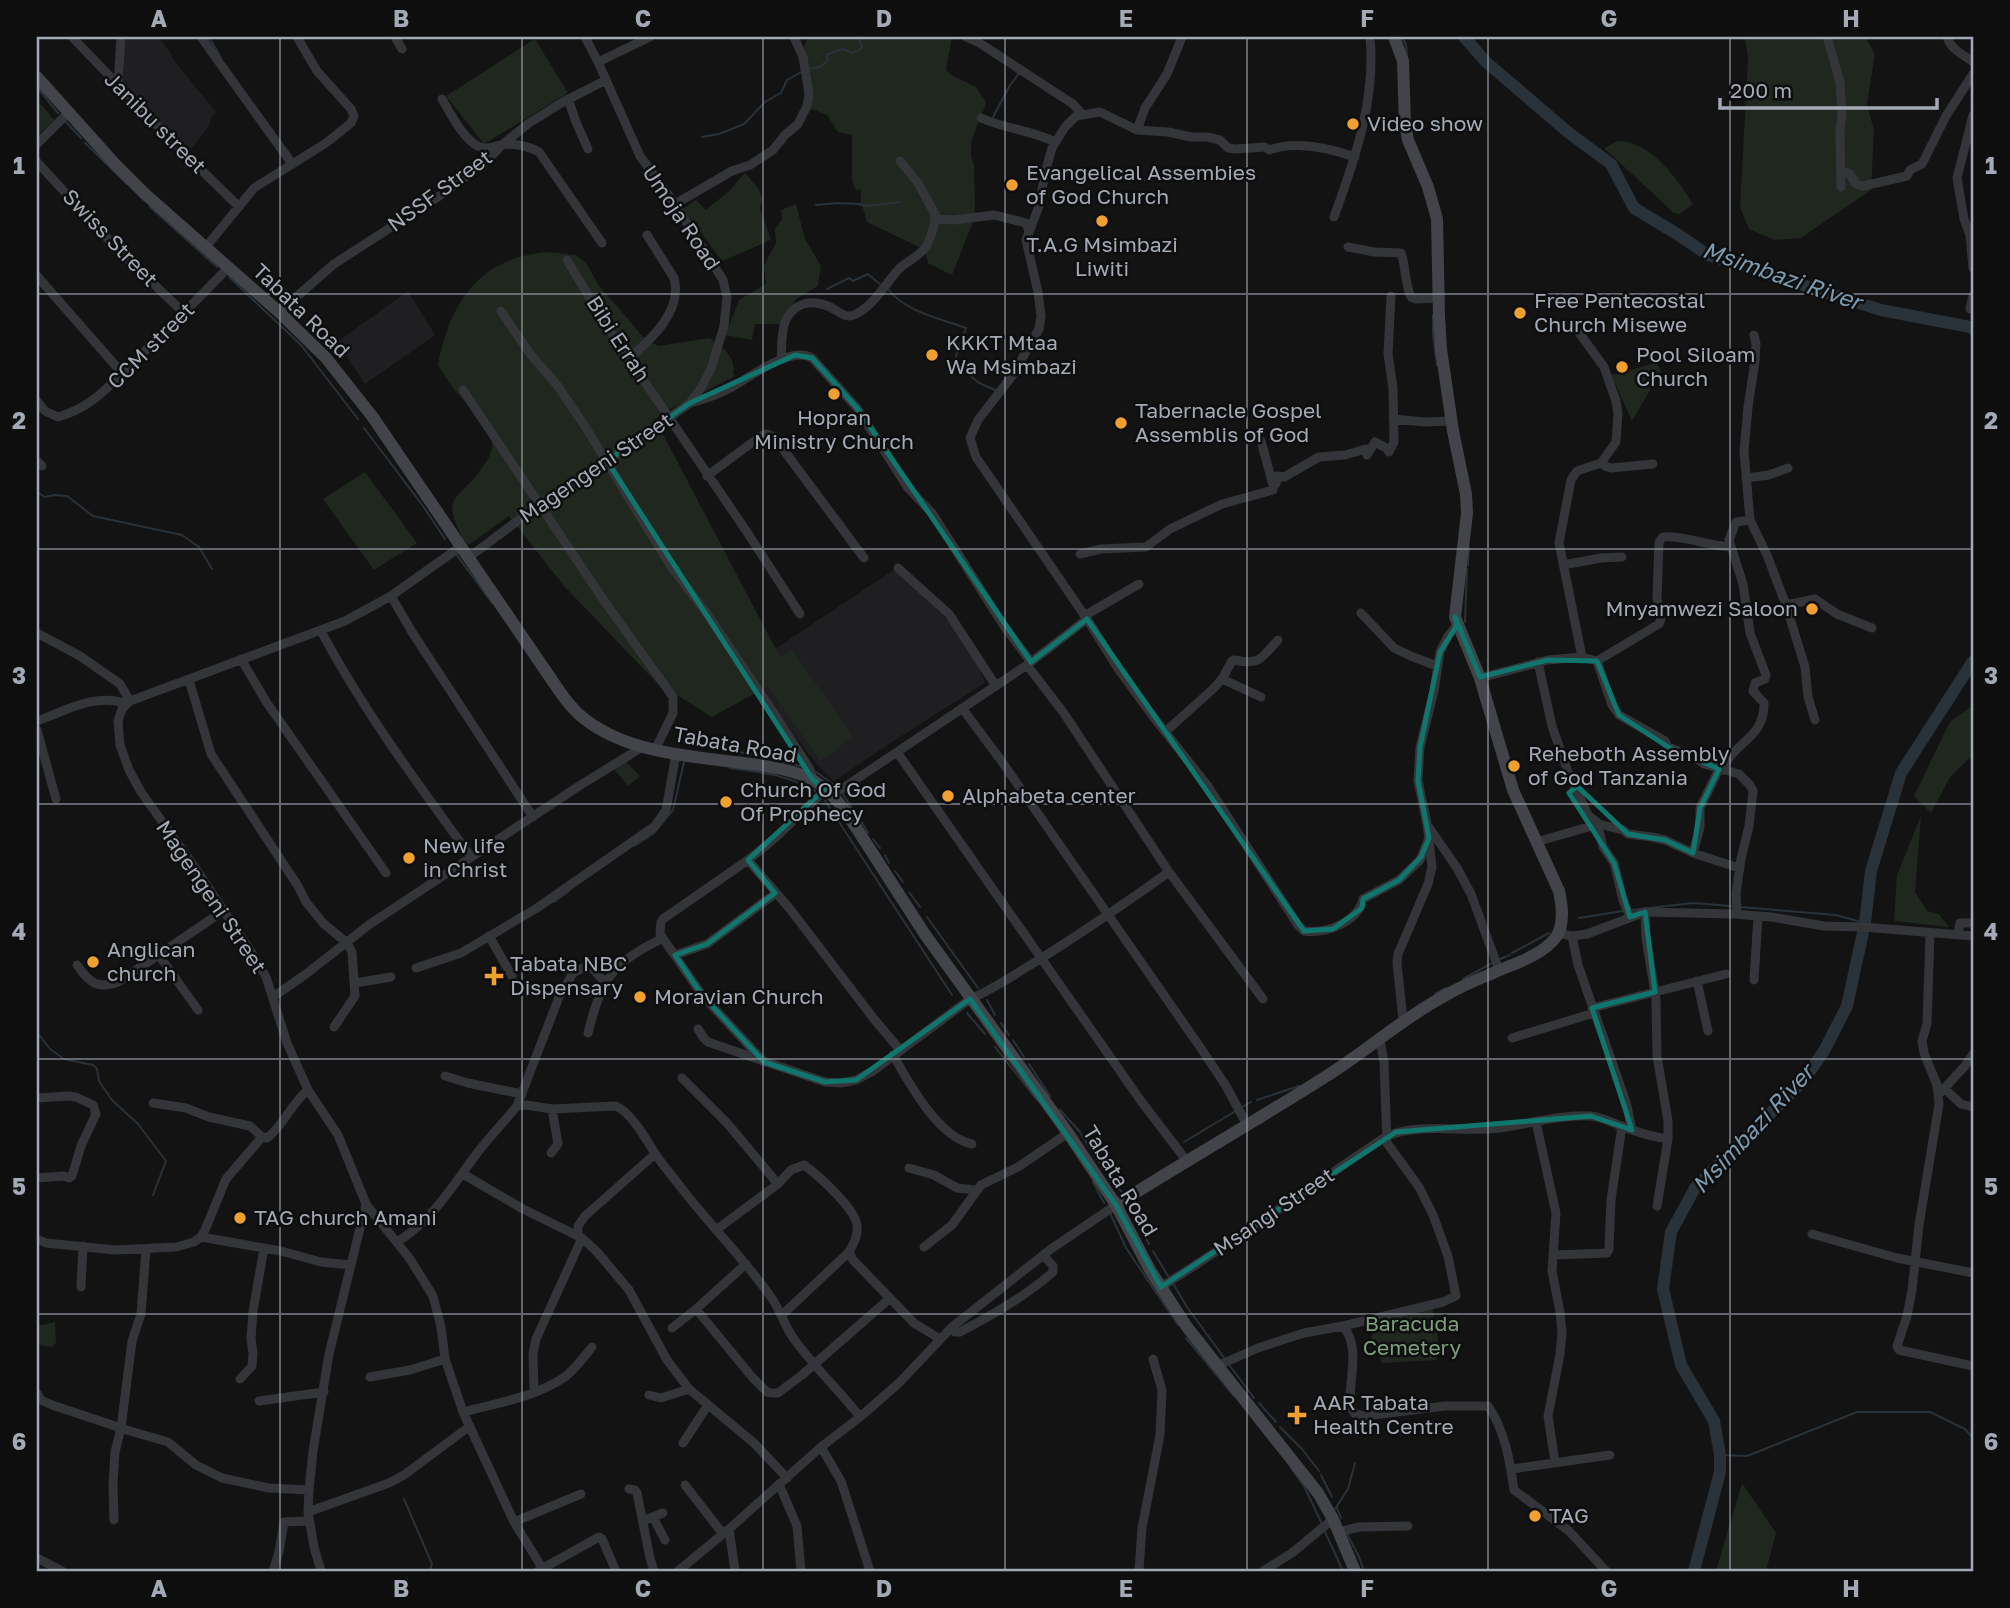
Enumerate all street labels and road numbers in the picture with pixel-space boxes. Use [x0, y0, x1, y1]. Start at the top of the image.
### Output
street label: Janibu street [99, 66, 212, 179]
street label: NSSF Street [382, 144, 497, 237]
street label: Umoja Road [637, 160, 726, 275]
street label: Swiss Street [58, 183, 164, 291]
street label: Tabata Road [248, 258, 356, 363]
street label: Bibi Errah [581, 291, 656, 386]
street label: CCM street [101, 296, 199, 394]
street label: Magengeni Street [514, 406, 677, 528]
street label: Tabata Road [672, 720, 799, 768]
street label: Magengeni Street [151, 815, 273, 978]
street label: Tabata Road [1078, 1120, 1164, 1241]
street label: Msangi Street [1208, 1161, 1339, 1261]

